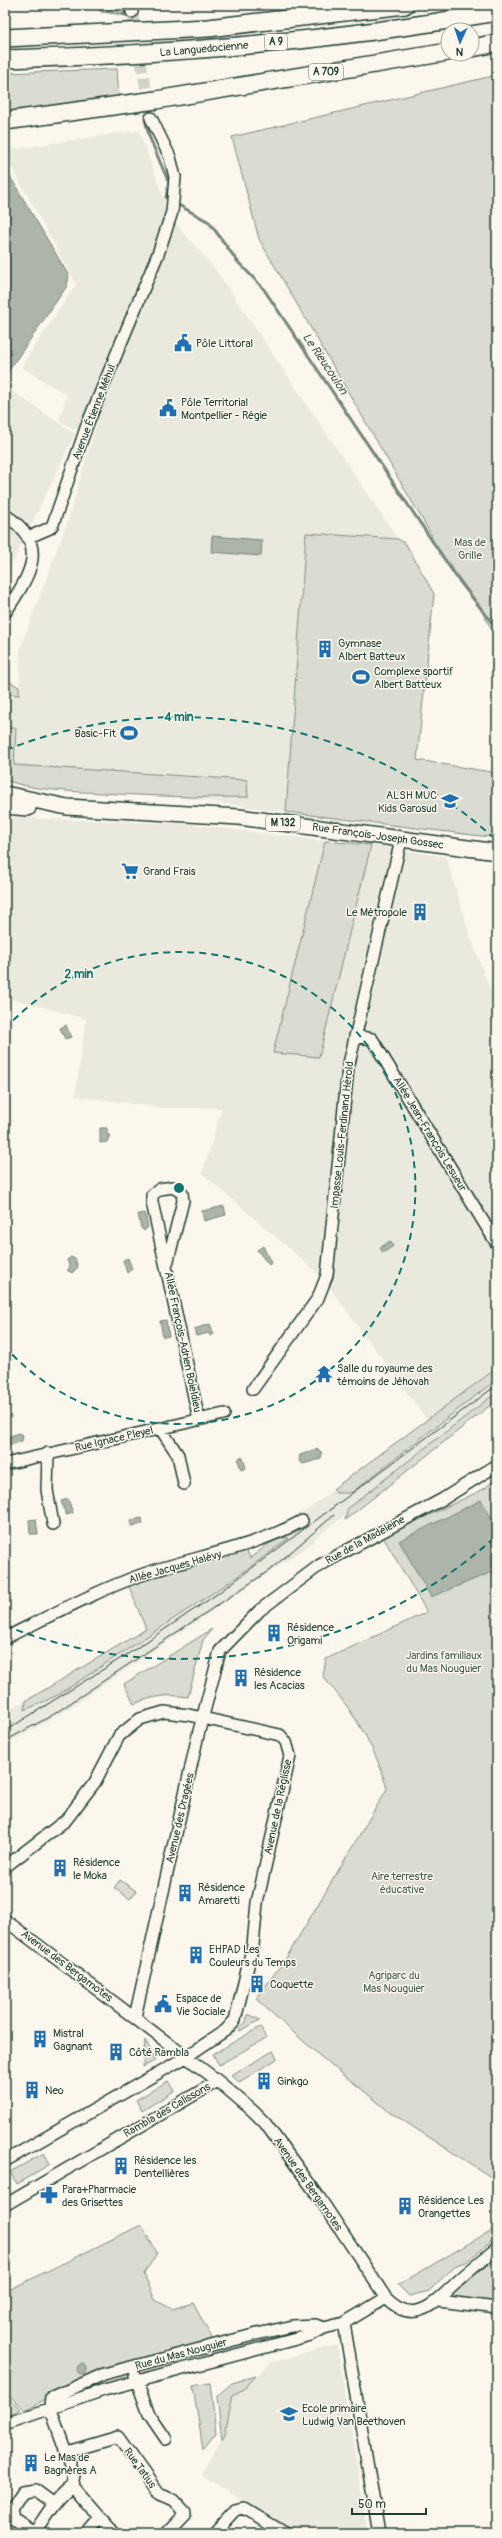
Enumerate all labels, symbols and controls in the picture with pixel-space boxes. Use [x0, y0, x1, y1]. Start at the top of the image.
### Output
north arrow [440, 22, 480, 62]
road number: A 9 [265, 34, 287, 50]
street label: La Languedocienne [159, 39, 250, 59]
text: N [455, 45, 464, 58]
road number: A 709 [309, 64, 343, 80]
water label: Le Rieucoulon [299, 330, 352, 399]
public building icon: Pôle Littoral [173, 333, 193, 353]
place label: Pôle Littoral [196, 337, 253, 350]
street label: Avenue Étienne Méhul [70, 362, 118, 462]
place label: Pôle Territorial Montpellier - Régie [181, 396, 268, 422]
public building icon: Pôle Territorial Montpellier - Régie [158, 398, 178, 418]
park label: Mas de Grille [454, 536, 486, 562]
place label: Gymnase Albert Batteux [338, 637, 406, 663]
building icon: Gymnase Albert Batteux [315, 639, 335, 659]
place label: Complexe sportif Albert Batteux [374, 665, 454, 691]
sports icon: Complexe sportif Albert Batteux [351, 667, 371, 687]
text: 4 min [163, 710, 194, 725]
sports icon: Basic-Fit [119, 723, 139, 743]
place label: Basic-Fit [74, 727, 117, 740]
place label: ALSH MUC Kids Garosud [378, 789, 437, 815]
school or university icon: ALSH MUC Kids Garosud [440, 791, 460, 811]
road number: M 132 [266, 815, 300, 831]
street label: Rue François-Joseph Gossec [311, 820, 445, 852]
supermarket icon: Grand Frais [120, 861, 140, 881]
place label: Grand Frais [143, 865, 196, 878]
building icon: Le Métropole [410, 902, 430, 922]
place label: Le Métropole [346, 906, 408, 919]
text: 2 min [65, 967, 94, 982]
street label: Impasse Louis-Ferdinand Hérold [328, 1061, 356, 1209]
street label: Allée Jean-François Lesueur [391, 1074, 469, 1194]
centre of rings [172, 1181, 186, 1195]
street label: Allée François-Adrien Boieldieu [162, 1270, 204, 1414]
place label: Salle du royaume des témoins de Jéhovah [336, 1362, 433, 1388]
temple icon: Salle du royaume des témoins de Jéhovah [314, 1364, 334, 1384]
street label: Rue Ignace Pleyel [74, 1424, 154, 1454]
street label: Rue de la Madeleine [323, 1513, 407, 1567]
street label: Allée Jacques Halévy [127, 1547, 223, 1586]
place label: Résidence Origami [287, 1621, 335, 1647]
building icon: Résidence Origami [264, 1623, 284, 1643]
park label: Jardins familiaux du Mas Nouguier [406, 1649, 482, 1675]
place label: Résidence les Acacias [254, 1666, 305, 1692]
building icon: Résidence les Acacias [231, 1668, 251, 1688]
street label: Avenue de la Réglisse [262, 1758, 295, 1856]
street label: Avenue des Dragées [163, 1772, 197, 1864]
place label: Résidence le Moka [73, 1856, 121, 1882]
building icon: Résidence le Moka [50, 1858, 70, 1878]
park label: Aire terrestre éducative [371, 1870, 434, 1896]
place label: Résidence Amaretti [198, 1881, 246, 1907]
building icon: Résidence Amaretti [175, 1883, 195, 1903]
street label: Avenue des Bergamotes [19, 1927, 115, 2005]
place label: EHPAD Les Couleurs du Temps [209, 1943, 296, 1969]
building icon: EHPAD Les Couleurs du Temps [186, 1945, 206, 1965]
park label: Agriparc du Mas Nouguier [363, 1969, 425, 1995]
building icon: Coquette [247, 1974, 267, 1994]
place label: Coquette [270, 1978, 314, 1991]
place label: Espace de Vie Sociale [176, 1992, 226, 2018]
public building icon: Espace de Vie Sociale [153, 1994, 173, 2014]
place label: Mistral Gagnant [53, 2027, 93, 2053]
building icon: Mistral Gagnant [30, 2029, 50, 2049]
building icon: Côté Rambla [106, 2042, 126, 2062]
place label: Côté Rambla [129, 2046, 189, 2059]
building icon: Ginkgo [254, 2071, 274, 2091]
place label: Ginkgo [277, 2075, 308, 2088]
building icon: Neo [22, 2080, 42, 2100]
street label: Rambla des Calissons [121, 2080, 213, 2140]
place label: Neo [45, 2084, 64, 2097]
street label: Avenue des Bergamotes [271, 2135, 345, 2233]
place label: Résidence les Dentellières [134, 2154, 196, 2180]
building icon: Résidence les Dentellières [111, 2156, 131, 2176]
place label: Para+Pharmacie des Grisettes [62, 2183, 137, 2209]
pharmacy icon: Para+Pharmacie des Grisettes [39, 2185, 59, 2205]
place label: Résidence Les Orangettes [418, 2194, 484, 2220]
building icon: Résidence Les Orangettes [395, 2196, 415, 2216]
street label: Rue du Mas Nouguier [134, 2335, 228, 2373]
place label: Ecole primaire Ludwig Van Beethoven [302, 2402, 405, 2428]
school or university icon: Ecole primaire Ludwig Van Beethoven [279, 2404, 299, 2424]
street label: Rue Tatius [121, 2445, 159, 2491]
place label: Le Mas de Bagnères A [44, 2451, 97, 2477]
building icon: Le Mas de Bagnères A [21, 2453, 41, 2473]
scale bar [352, 2490, 426, 2516]
text: 50 m [358, 2497, 386, 2512]

